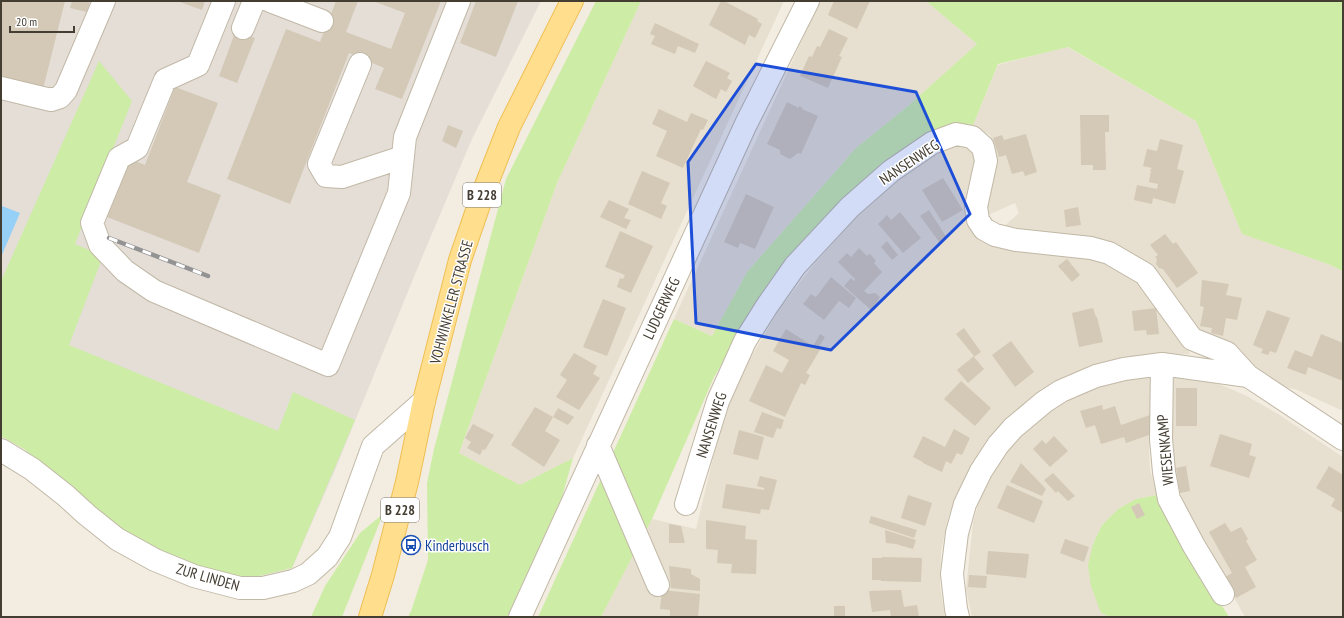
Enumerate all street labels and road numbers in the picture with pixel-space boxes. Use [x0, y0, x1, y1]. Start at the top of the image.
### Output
street label: NANSENWEG [875, 135, 943, 189]
road number: B 228 [463, 183, 501, 207]
street label: VOHWINKELER STRASSE [425, 238, 477, 367]
street label: LUDGERWEG [638, 274, 684, 342]
street label: NANSENWEG [691, 390, 731, 460]
street label: WIESENKAMP [1152, 413, 1178, 486]
road number: B 228 [381, 498, 419, 522]
street label: ZUR LINDEN [174, 559, 242, 595]

